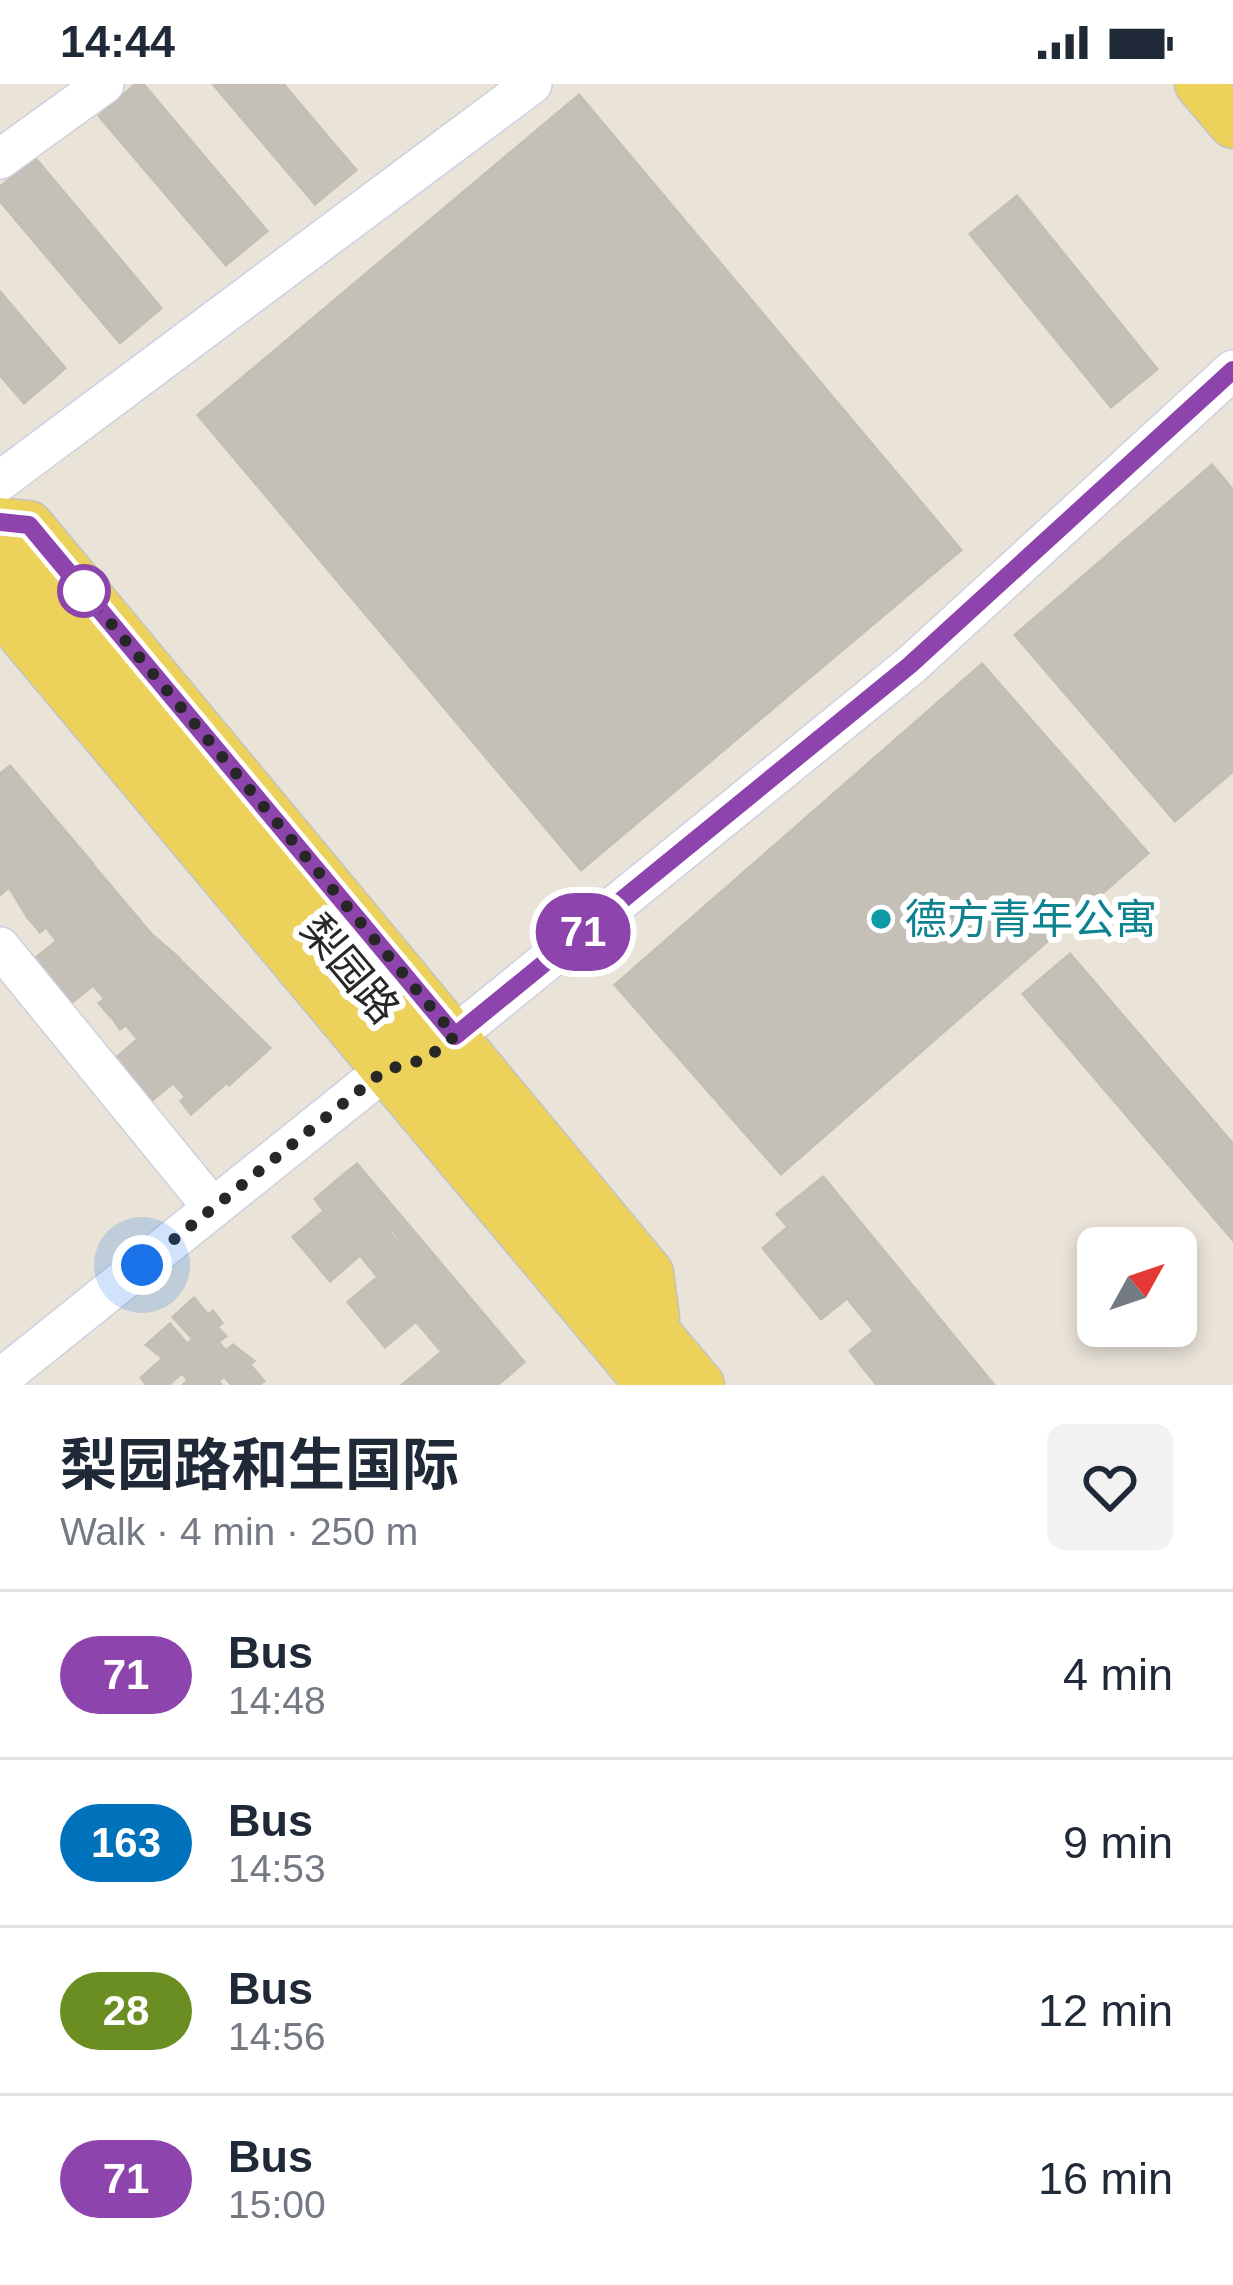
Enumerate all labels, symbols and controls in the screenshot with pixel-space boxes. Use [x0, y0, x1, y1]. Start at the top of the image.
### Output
text: 14:44 [60, 16, 175, 67]
unlabelled marker [59, 566, 109, 616]
line badge: 71 [529, 893, 637, 971]
place label: 德方青年公寓 [905, 896, 1157, 943]
street label: 梨园路 [291, 906, 409, 1032]
marker: 德方青年公寓 [868, 906, 894, 932]
text: 71 [560, 908, 606, 955]
north arrow [1077, 1227, 1197, 1347]
map controls [1077, 1227, 1197, 1347]
your location [112, 1235, 172, 1295]
button: heart [1047, 1424, 1173, 1550]
text: 梨园路和生国际 [60, 1433, 459, 1497]
text: Walk · 4 min · 250 m [60, 1510, 418, 1553]
text: Bus [228, 1627, 313, 1678]
text: 4 min [1063, 1649, 1173, 1700]
text: 71 [103, 1651, 149, 1698]
text: 14:48 [228, 1679, 326, 1722]
text: Bus [228, 1795, 313, 1846]
text: 9 min [1063, 1817, 1173, 1868]
text: 163 [91, 1819, 161, 1866]
text: 14:53 [228, 1847, 326, 1890]
text: Bus [228, 1963, 313, 2014]
text: 12 min [1038, 1985, 1173, 2036]
text: 28 [103, 1987, 149, 2034]
text: 14:56 [228, 2015, 326, 2058]
text: Bus [228, 2131, 313, 2182]
text: 16 min [1038, 2153, 1173, 2204]
text: 71 [103, 2155, 149, 2202]
text: 15:00 [228, 2183, 326, 2226]

